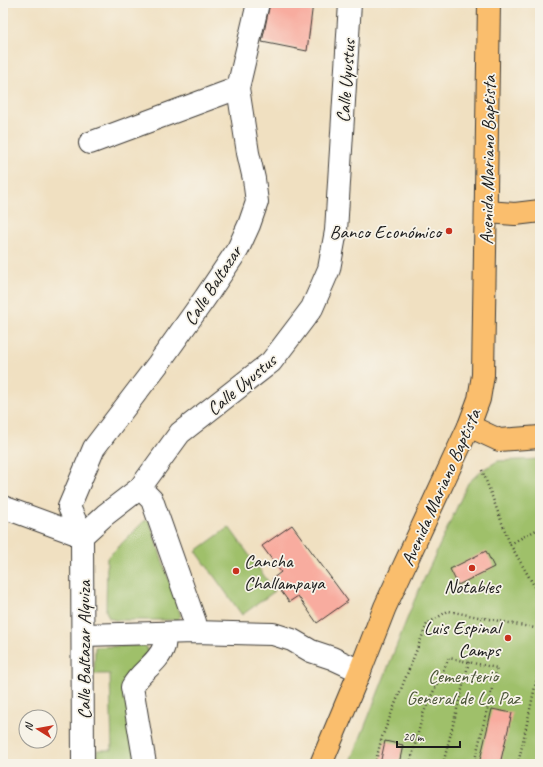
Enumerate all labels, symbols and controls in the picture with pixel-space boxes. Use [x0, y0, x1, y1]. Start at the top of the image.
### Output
street label: Calle Uyustus [331, 37, 361, 124]
street label: Avenida Mariano Baptista [475, 73, 502, 245]
place label: Banco Económico [330, 220, 443, 244]
marker: Banco Económico [444, 226, 454, 236]
street label: Calle Baltazar [178, 239, 249, 330]
street label: Calle Uyustus [202, 348, 282, 421]
street label: Avenida Mariano Baptista [395, 404, 487, 570]
place label: Cancha Challampaya [244, 549, 326, 595]
marker: Notables [467, 563, 477, 573]
marker: Cancha Challampaya [231, 566, 241, 576]
place label: Notables [444, 575, 503, 599]
street label: Calle Baltazar Alquiza [72, 579, 96, 719]
place label: Luis Espinal Camps [424, 616, 504, 662]
marker: Luis Espinal Camps [503, 633, 513, 643]
park label: Cementerio General de La Paz [407, 664, 521, 710]
north arrow [18, 709, 58, 749]
text: N [21, 720, 36, 732]
scale bar [397, 723, 460, 749]
text: 20 m [403, 729, 425, 745]

